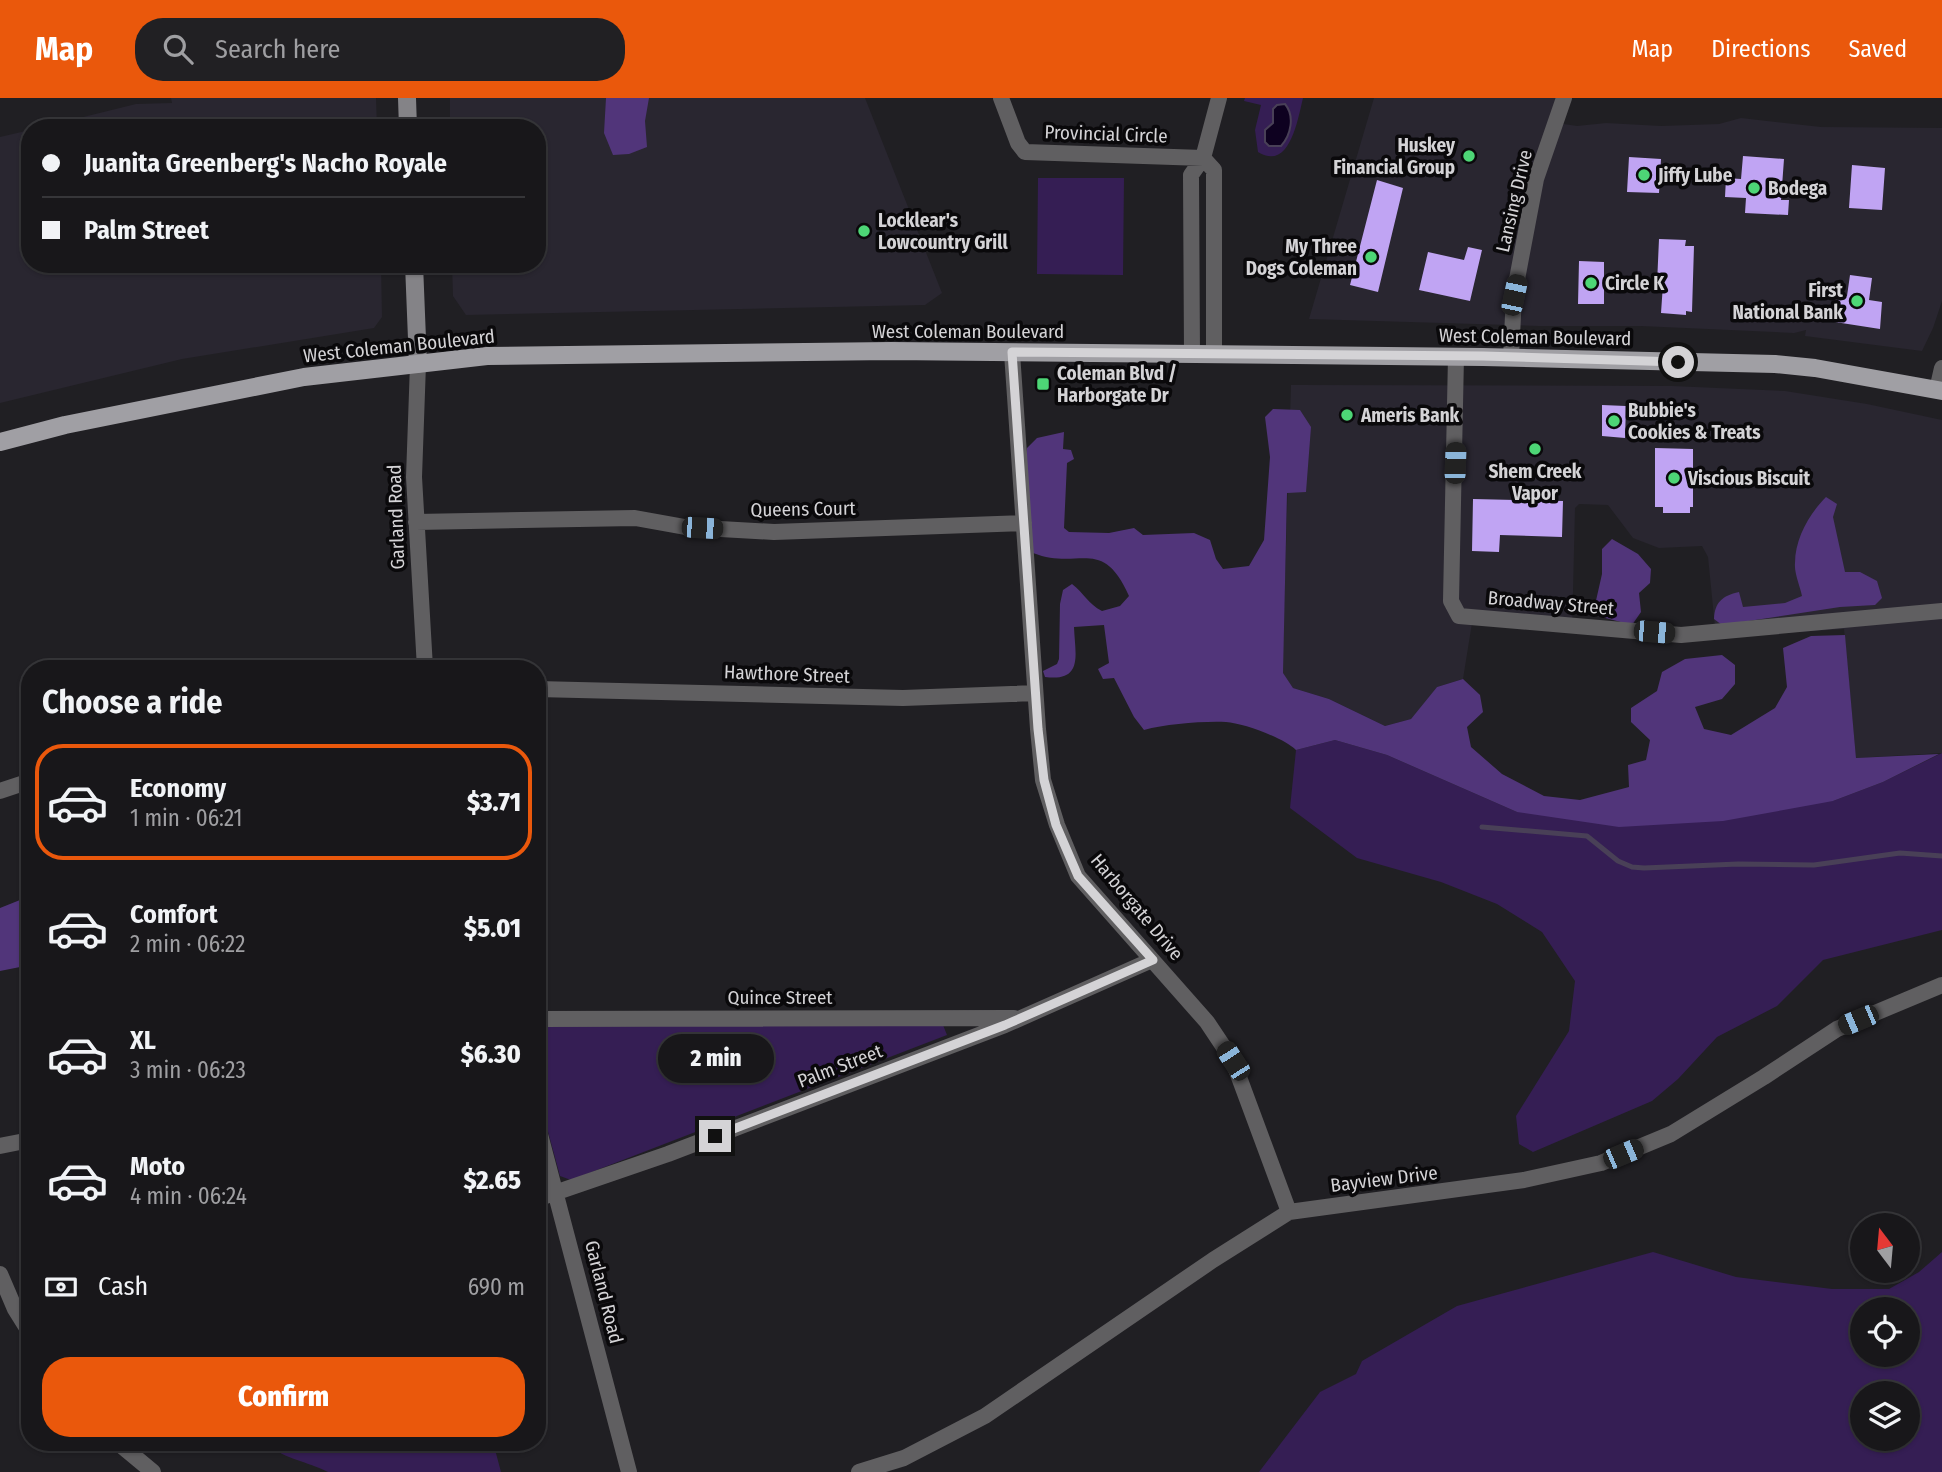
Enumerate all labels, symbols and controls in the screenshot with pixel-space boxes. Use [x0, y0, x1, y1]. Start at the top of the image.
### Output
search box [135, 18, 625, 81]
text: Map [35, 29, 93, 69]
icon: search [159, 30, 197, 68]
text: Search here [215, 34, 340, 65]
text: Map [1632, 35, 1673, 63]
text: Directions [1711, 35, 1810, 63]
text: Saved [1848, 35, 1907, 63]
street label: Provincial Circle [1044, 120, 1168, 148]
place label: Huskey Financial Group [1333, 134, 1456, 179]
text: Juanita Greenberg's Nacho Royale [84, 148, 447, 179]
marker: Huskey Financial Group [1461, 148, 1477, 164]
street label: Lansing Drive [1491, 148, 1537, 254]
place label: Jiffy Lube [1657, 164, 1733, 187]
marker: Jiffy Lube [1636, 167, 1652, 183]
place label: Bodega [1768, 177, 1827, 200]
marker: Bodega [1746, 180, 1762, 196]
place label: Locklear's Lowcountry Grill [878, 209, 1008, 254]
text: Palm Street [84, 215, 209, 246]
marker: Locklear's Lowcountry Grill [856, 223, 872, 239]
place label: My Three Dogs Coleman [1246, 235, 1357, 280]
marker: My Three Dogs Coleman [1363, 249, 1379, 265]
car [1500, 272, 1529, 318]
place label: Circle K [1605, 272, 1665, 295]
marker: Circle K [1583, 275, 1599, 291]
place label: First National Bank [1732, 279, 1843, 324]
marker: First National Bank [1849, 293, 1865, 309]
street label: West Coleman Boulevard [872, 320, 1064, 343]
street label: West Coleman Boulevard [1439, 324, 1631, 350]
street label: West Coleman Boulevard [302, 325, 496, 367]
route start [1662, 346, 1694, 378]
place label: Coleman Blvd / Harborgate Dr [1057, 362, 1177, 407]
marker: Coleman Blvd / Harborgate Dr [1035, 376, 1051, 392]
place label: Bubbie's Cookies & Treats [1628, 399, 1761, 444]
place label: Ameris Bank [1360, 404, 1460, 427]
marker: Ameris Bank [1339, 407, 1355, 423]
marker: Bubbie's Cookies & Treats [1606, 413, 1622, 429]
marker: Shem Creek Vapor [1527, 441, 1543, 457]
car [1444, 442, 1467, 484]
place label: Shem Creek Vapor [1489, 460, 1582, 505]
street label: Garland Road [383, 464, 409, 570]
place label: Viscious Biscuit [1687, 467, 1810, 490]
marker: Viscious Biscuit [1666, 470, 1682, 486]
street label: Queens Court [750, 497, 857, 521]
car [681, 516, 724, 540]
street label: Broadway Street [1487, 586, 1616, 620]
car [1633, 620, 1676, 644]
street label: Hawthore Street [724, 660, 851, 688]
text: Choose a ride [42, 683, 223, 721]
icon: car [46, 771, 109, 834]
text: Economy [130, 773, 226, 804]
text: $3.71 [467, 787, 521, 818]
text: 1 min · 06:21 [130, 804, 243, 832]
street label: Harborgate Drive [1086, 849, 1188, 965]
icon: car [46, 897, 109, 960]
text: Comfort [130, 899, 218, 930]
text: $5.01 [464, 913, 521, 944]
text: 2 min · 06:22 [130, 930, 245, 958]
street label: Quince Street [727, 986, 833, 1009]
car [1835, 1002, 1882, 1038]
icon: car [46, 1023, 109, 1086]
text: XL [130, 1025, 156, 1056]
callout: 2 min [657, 1034, 773, 1084]
car [1213, 1038, 1254, 1084]
text: $6.30 [461, 1039, 521, 1070]
street label: Palm Street [794, 1039, 886, 1093]
text: 2 min [691, 1044, 741, 1072]
text: 3 min · 06:23 [130, 1056, 246, 1084]
route end [699, 1120, 731, 1152]
car [1600, 1136, 1647, 1172]
icon: car [46, 1149, 109, 1212]
text: Moto [130, 1151, 185, 1182]
street label: Bayview Drive [1329, 1161, 1439, 1197]
text: $2.65 [463, 1165, 521, 1196]
text: 4 min · 06:24 [130, 1182, 247, 1210]
north arrow [1850, 1213, 1920, 1283]
map controls [1850, 1213, 1920, 1451]
street label: Garland Road [580, 1238, 628, 1346]
icon: cash [42, 1268, 80, 1306]
text: Cash [98, 1271, 148, 1302]
text: 690 m [468, 1273, 525, 1301]
button: locate [1850, 1297, 1920, 1367]
button: Confirm [42, 1357, 525, 1437]
button: layers [1850, 1381, 1920, 1451]

